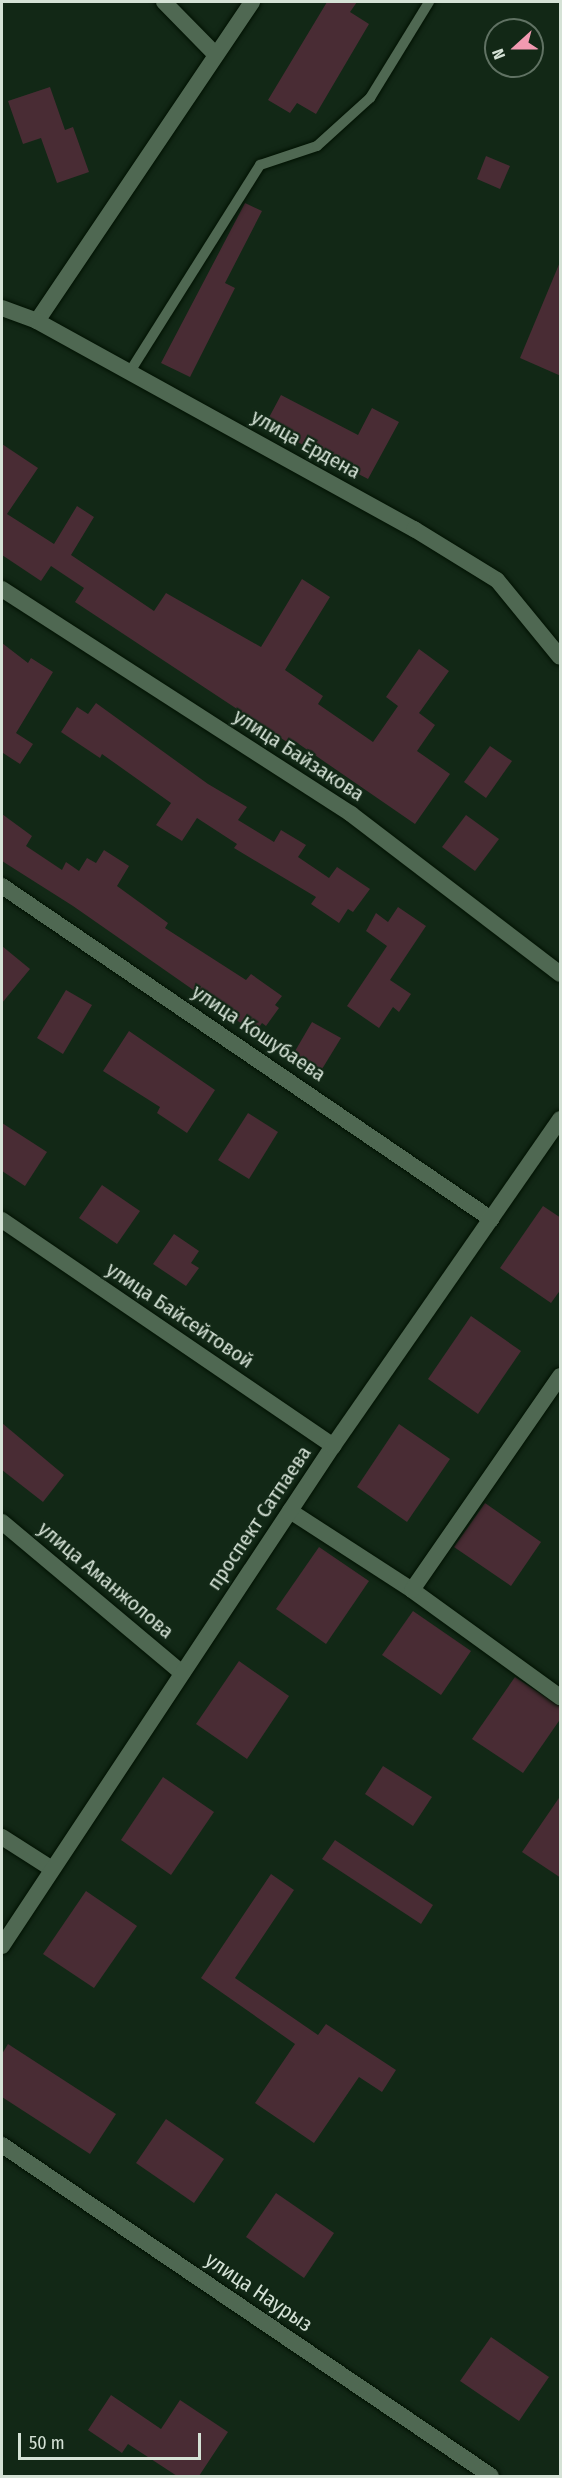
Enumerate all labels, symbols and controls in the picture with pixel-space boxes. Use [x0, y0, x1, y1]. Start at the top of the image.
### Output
north arrow [484, 18, 544, 78]
text: N [488, 46, 509, 62]
street label: улица Ердена [247, 404, 365, 484]
street label: улица Байзакова [229, 703, 369, 807]
street label: улица Кошубаева [187, 979, 331, 1087]
street label: улица Байсейтовой [102, 1256, 258, 1374]
street label: проспект Сатпаева [201, 1441, 317, 1595]
street label: улица Аманжолова [33, 1516, 179, 1644]
street label: улица Наурыз [201, 2247, 317, 2337]
scale bar [21, 2421, 204, 2459]
text: 50 m [29, 2432, 65, 2454]

